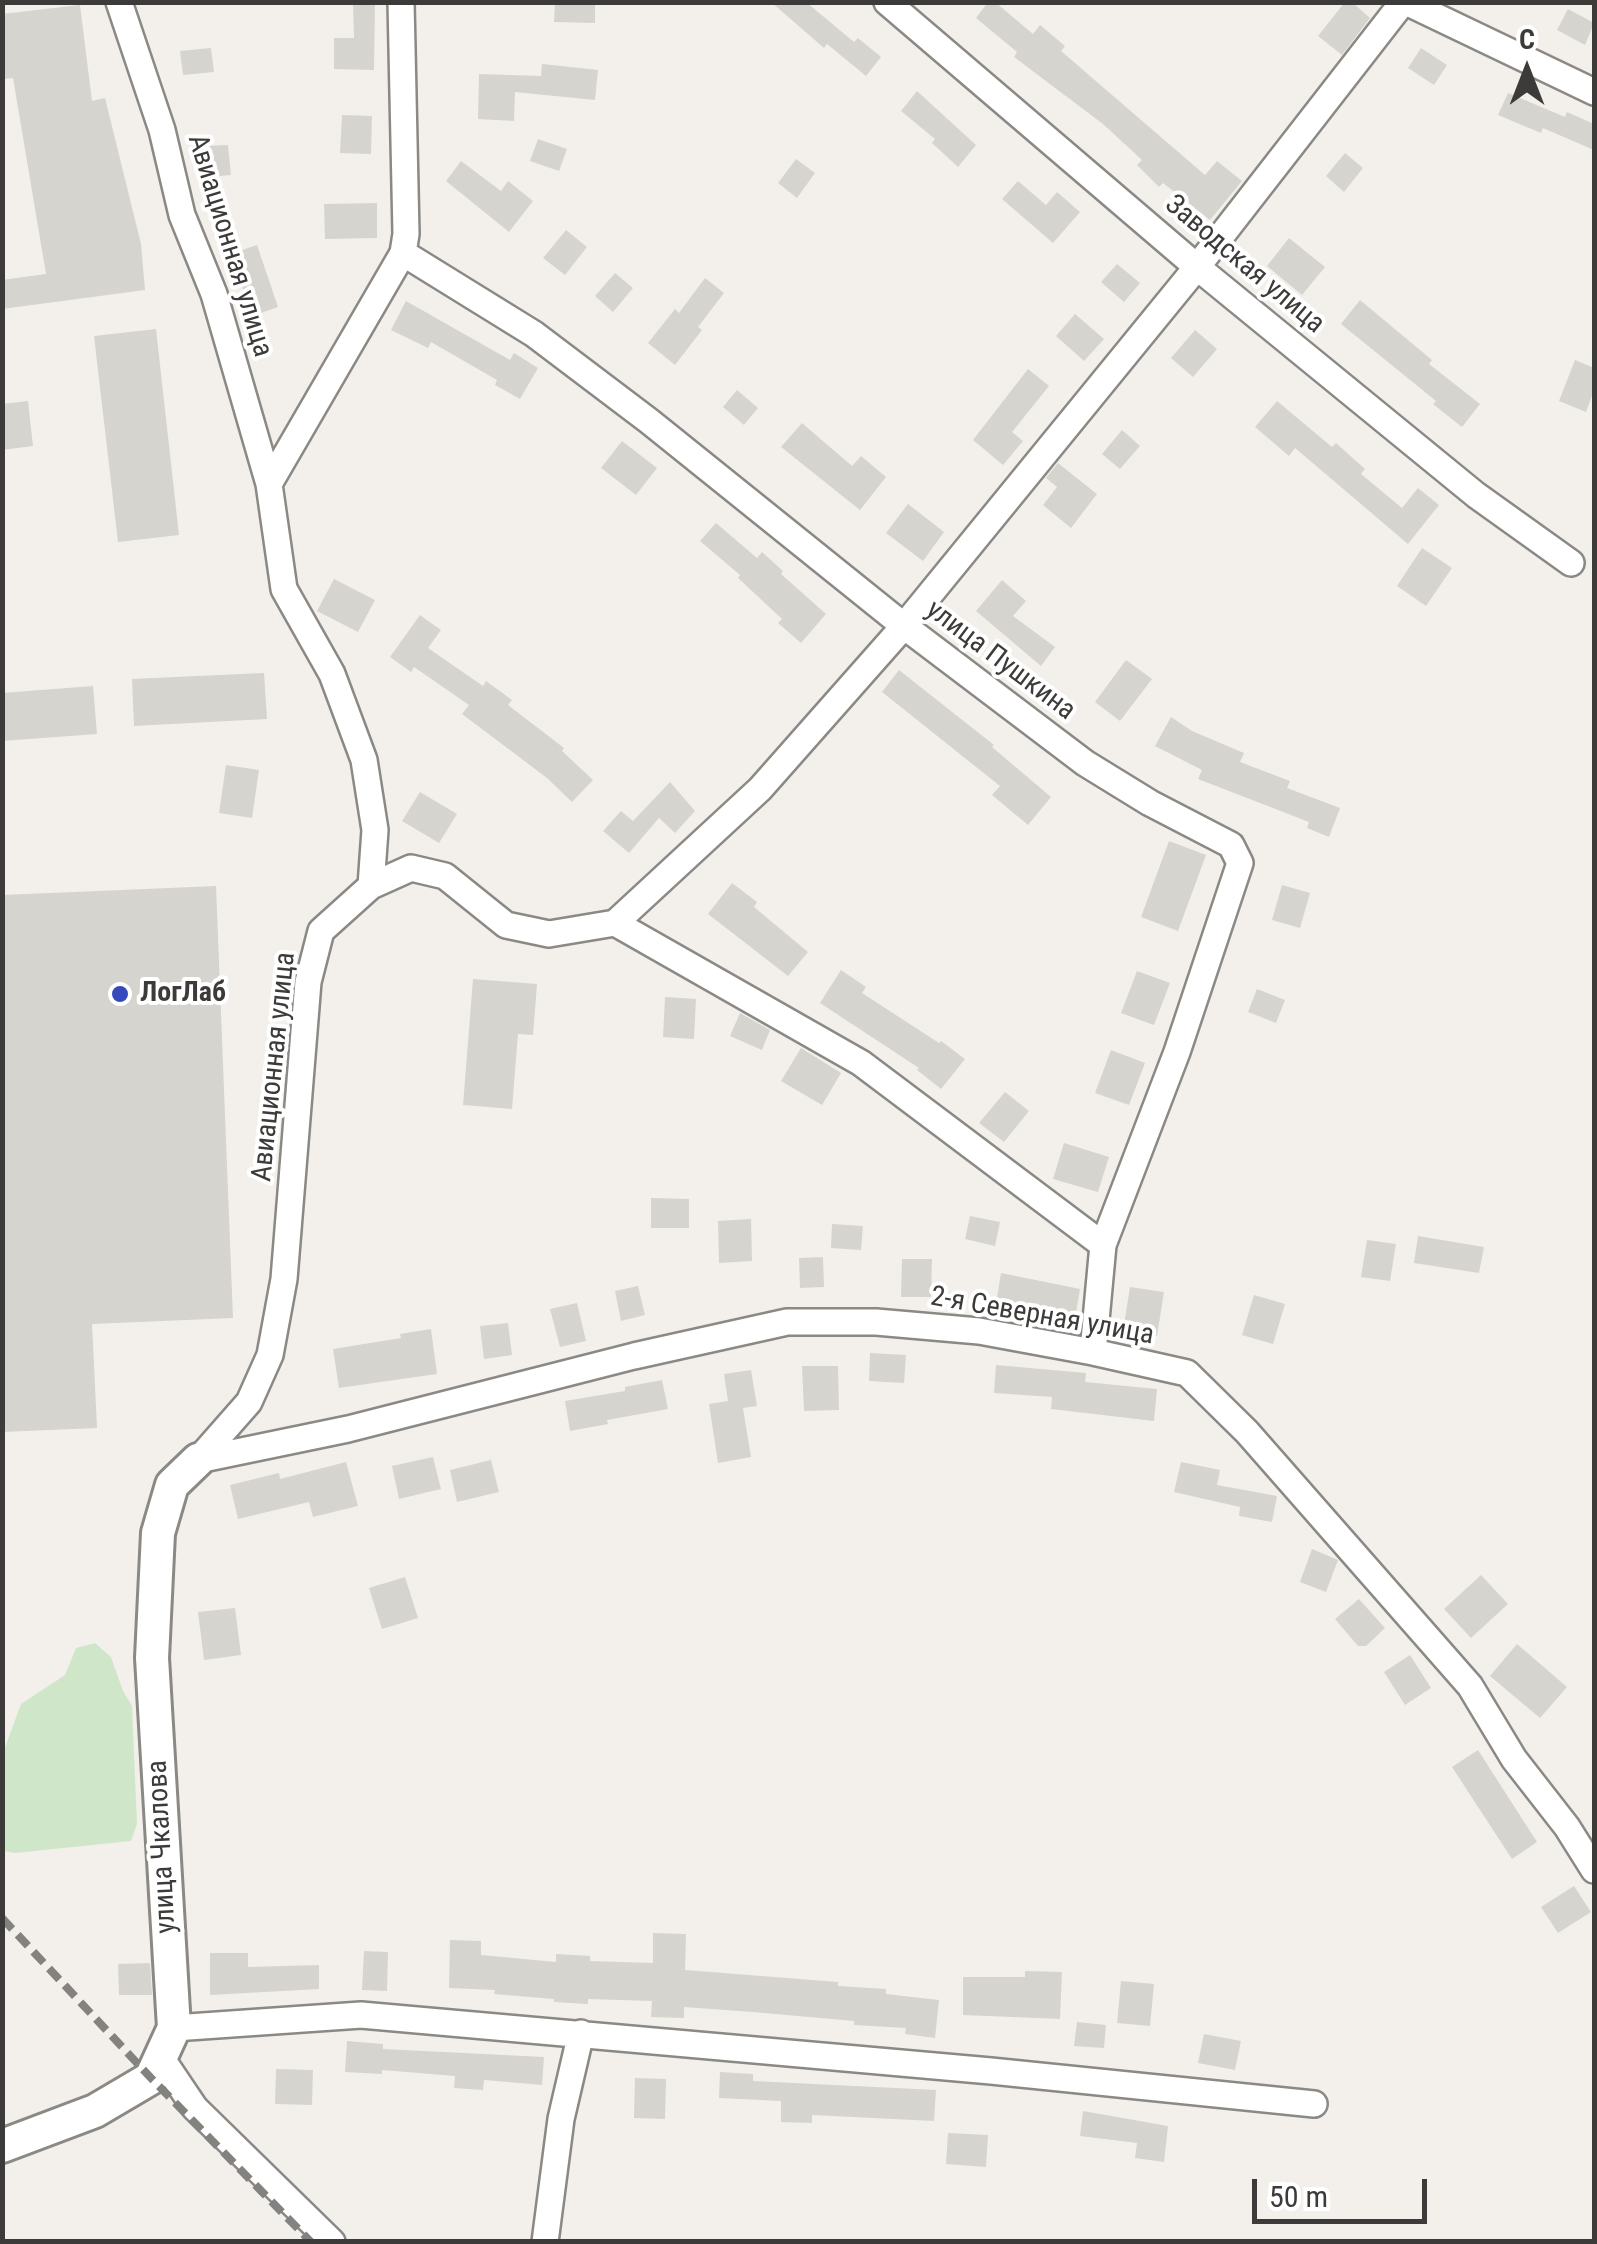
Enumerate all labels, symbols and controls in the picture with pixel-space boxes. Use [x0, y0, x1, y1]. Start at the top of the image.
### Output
north arrow [1477, 20, 1577, 120]
text: С [1519, 23, 1535, 56]
street label: Авиационная улица [179, 131, 279, 361]
street label: Заводская улица [1158, 189, 1330, 341]
street label: улица Пушкина [919, 594, 1081, 728]
street label: Авиационная улица [246, 951, 304, 1183]
place label: ЛогЛаб [140, 977, 226, 1011]
marker: ЛогЛаб [109, 983, 131, 1005]
street label: 2-я Северная улица [928, 1281, 1156, 1353]
street label: улица Чкалова [142, 1759, 184, 1935]
scale bar [1257, 2159, 1432, 2221]
text: 50 m [1269, 2179, 1328, 2214]

